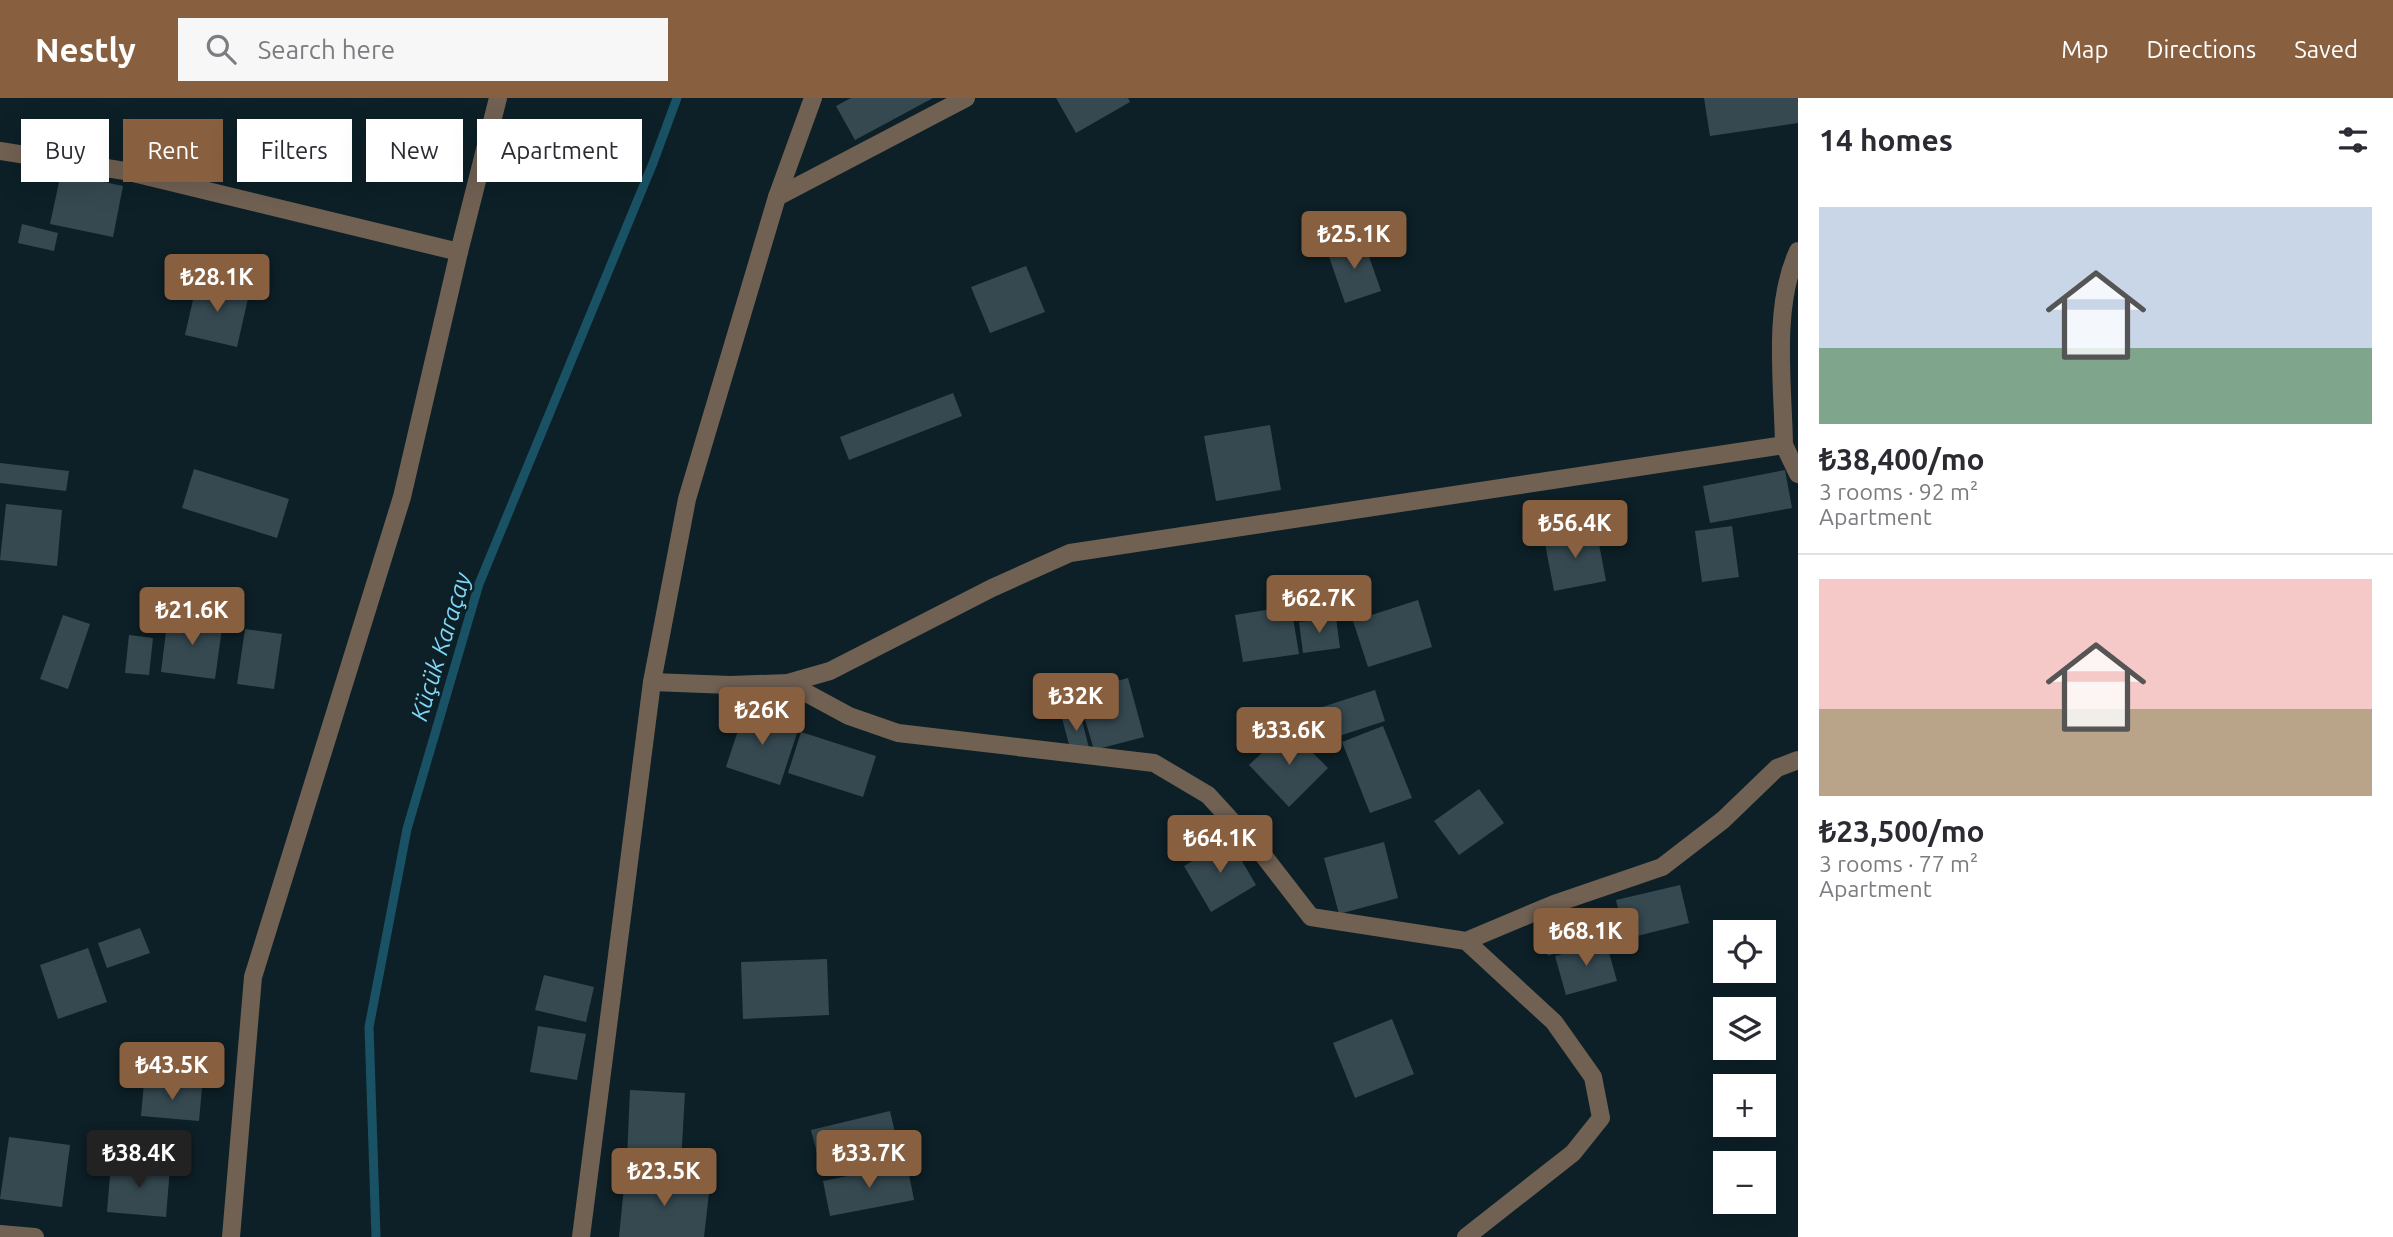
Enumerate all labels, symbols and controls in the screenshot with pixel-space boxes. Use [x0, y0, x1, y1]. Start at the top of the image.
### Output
search box [178, 18, 668, 81]
icon: search [202, 30, 240, 68]
text: Nestly [35, 31, 136, 68]
text: Search here [258, 35, 395, 64]
text: Map [2061, 36, 2108, 63]
text: Directions [2146, 36, 2256, 63]
text: Saved [2294, 36, 2358, 63]
chip: Buy [21, 119, 109, 182]
chip: Rent [123, 119, 223, 182]
chip: Filters [237, 119, 352, 182]
chip: New [366, 119, 463, 182]
chip: Apartment [477, 119, 642, 182]
icon: filters [2334, 121, 2372, 159]
text: 14 homes [1819, 123, 1953, 157]
pin: ₺25.1K [1297, 212, 1411, 271]
text: ₺25.1K [1317, 221, 1391, 246]
icon: home [2033, 252, 2159, 378]
pin: ₺28.1K [160, 254, 274, 314]
text: ₺28.1K [180, 264, 254, 289]
text: ₺38,400/mo [1819, 442, 1985, 476]
text: 3 rooms · 92 m² [1819, 479, 1978, 504]
pin: ₺56.4K [1518, 500, 1632, 560]
text: Apartment [1819, 504, 1932, 529]
text: ₺56.4K [1538, 510, 1612, 535]
water label: Küçük Karaçay [405, 569, 476, 724]
pin: ₺62.7K [1262, 575, 1376, 635]
text: ₺62.7K [1282, 585, 1356, 610]
pin: ₺21.6K [135, 588, 249, 647]
text: ₺21.6K [155, 597, 229, 622]
icon: home [2033, 624, 2159, 750]
pin: ₺32K [1035, 674, 1117, 733]
text: ₺32K [1049, 683, 1103, 708]
pin: ₺26K [721, 688, 803, 747]
text: ₺26K [735, 697, 789, 722]
pin: ₺33.6K [1232, 708, 1346, 767]
text: ₺33.6K [1252, 717, 1326, 742]
text: ₺23,500/mo [1819, 814, 1985, 848]
pin: ₺64.1K [1163, 816, 1277, 875]
text: ₺64.1K [1183, 825, 1257, 850]
text: 3 rooms · 77 m² [1819, 851, 1978, 876]
text: Apartment [1819, 876, 1932, 901]
pin: ₺68.1K [1529, 908, 1643, 968]
text: ₺68.1K [1549, 918, 1623, 943]
map controls [1713, 920, 1776, 1214]
button: locate [1713, 920, 1776, 983]
button: layers [1713, 997, 1776, 1060]
pin: ₺43.5K [115, 1042, 229, 1102]
text: ₺43.5K [135, 1052, 209, 1077]
button: + [1713, 1074, 1776, 1137]
pin: ₺38.4K [82, 1130, 196, 1190]
pin: ₺33.7K [812, 1130, 926, 1190]
text: ₺38.4K [102, 1140, 176, 1165]
text: ₺33.7K [832, 1140, 906, 1165]
pin: ₺23.5K [607, 1148, 721, 1208]
button: − [1713, 1151, 1776, 1214]
text: ₺23.5K [627, 1158, 701, 1183]

